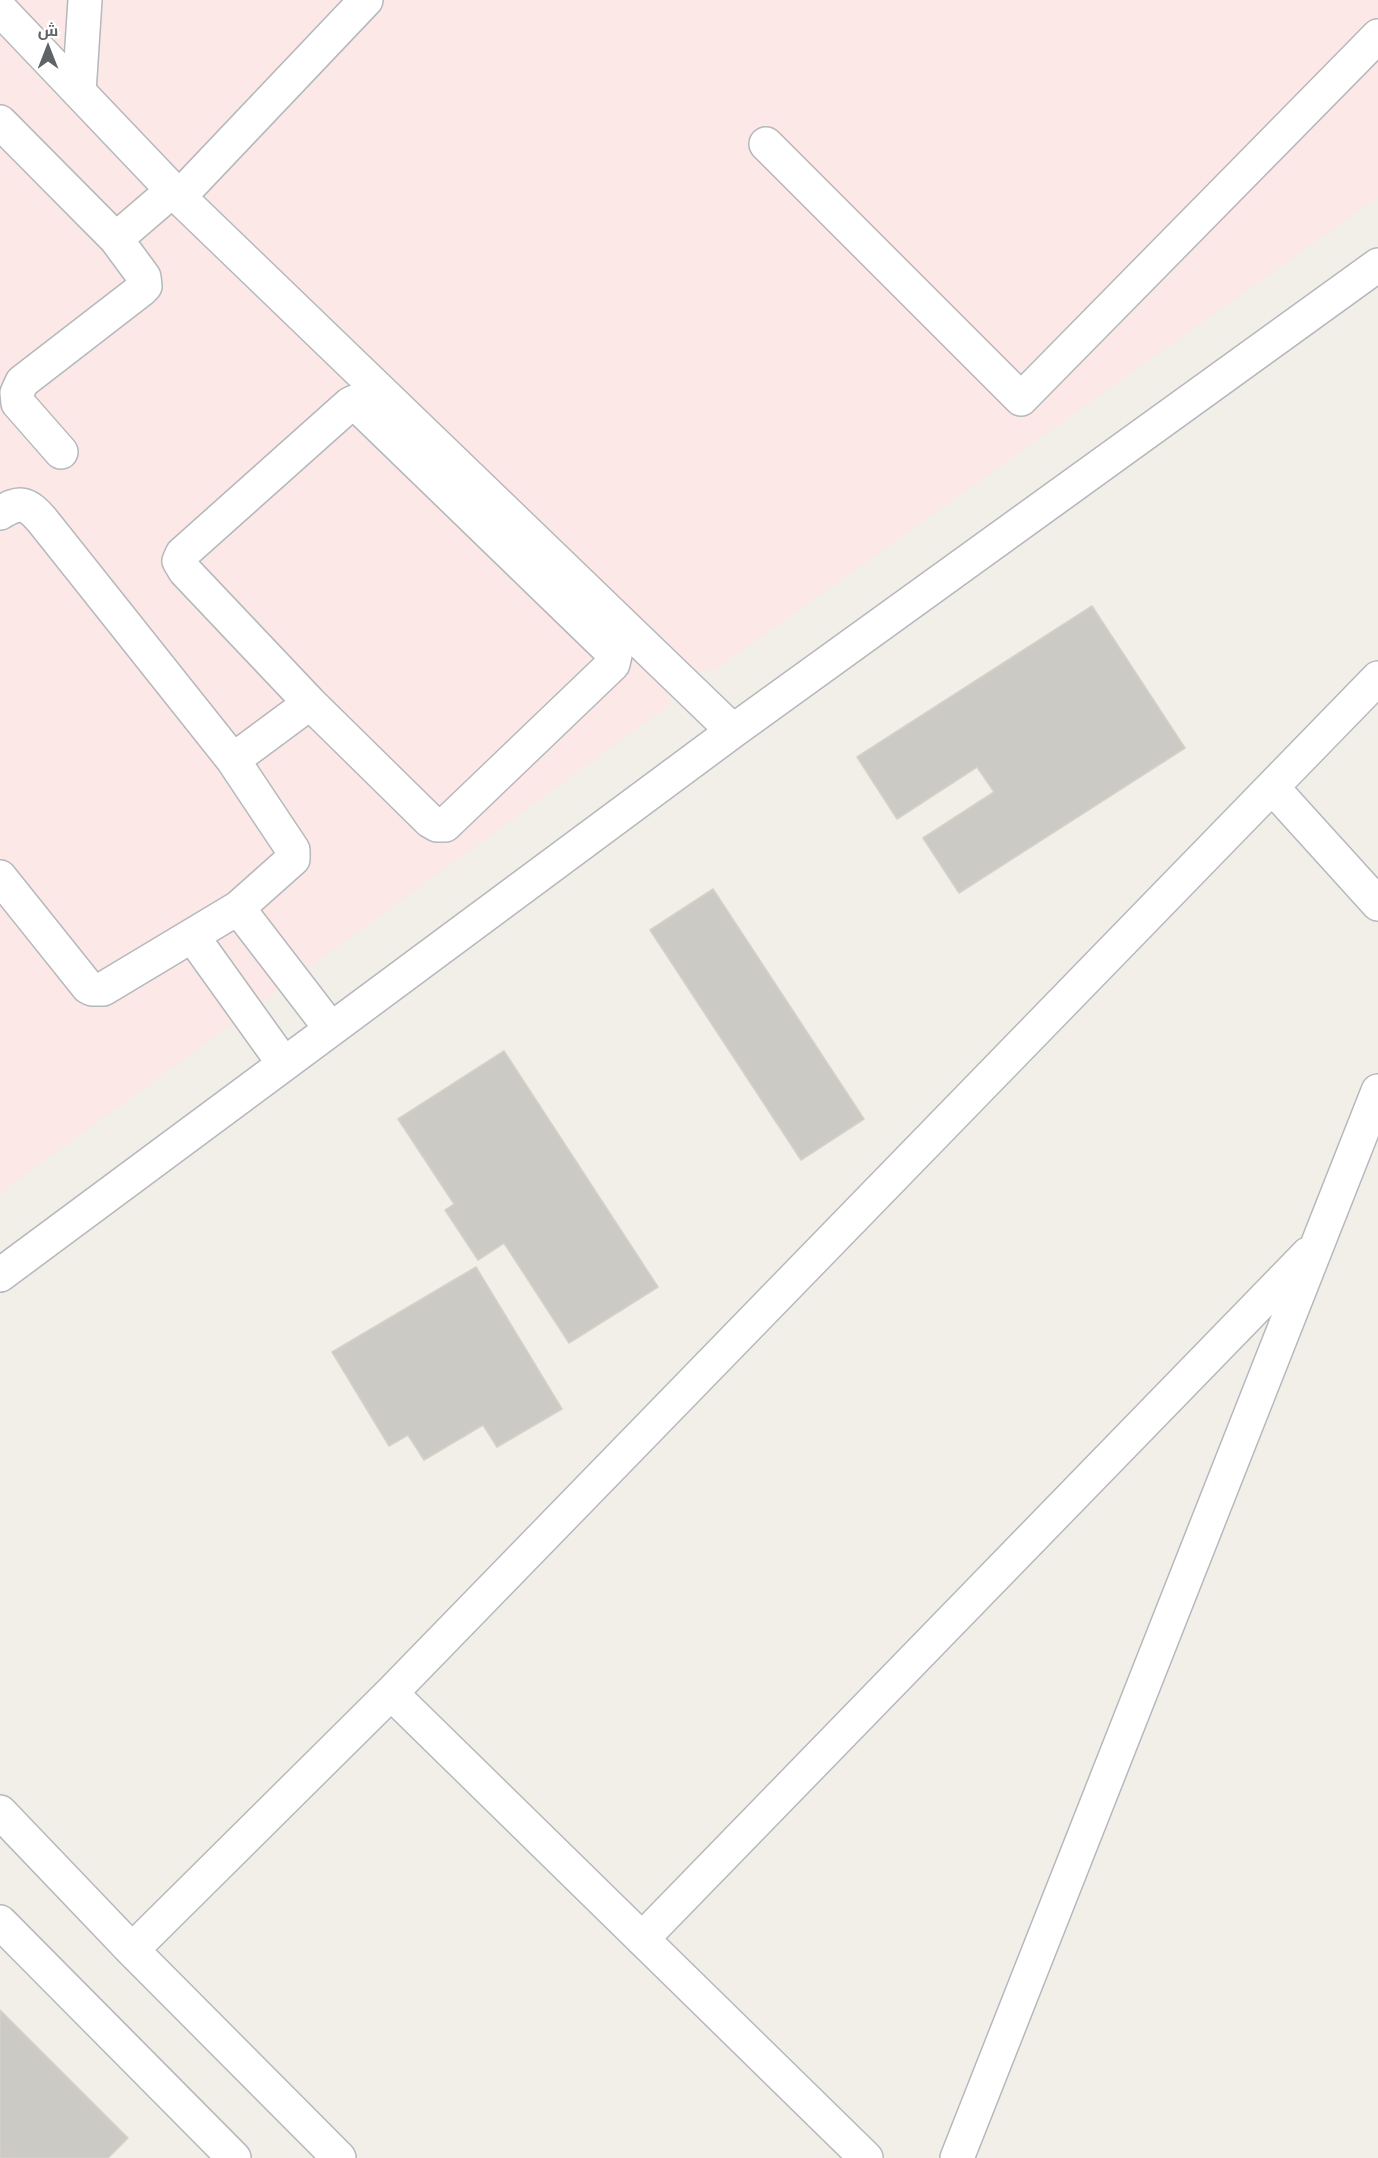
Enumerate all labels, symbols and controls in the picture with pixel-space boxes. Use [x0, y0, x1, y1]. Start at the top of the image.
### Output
north arrow [18, 18, 78, 78]
text: ش [38, 20, 58, 40]

